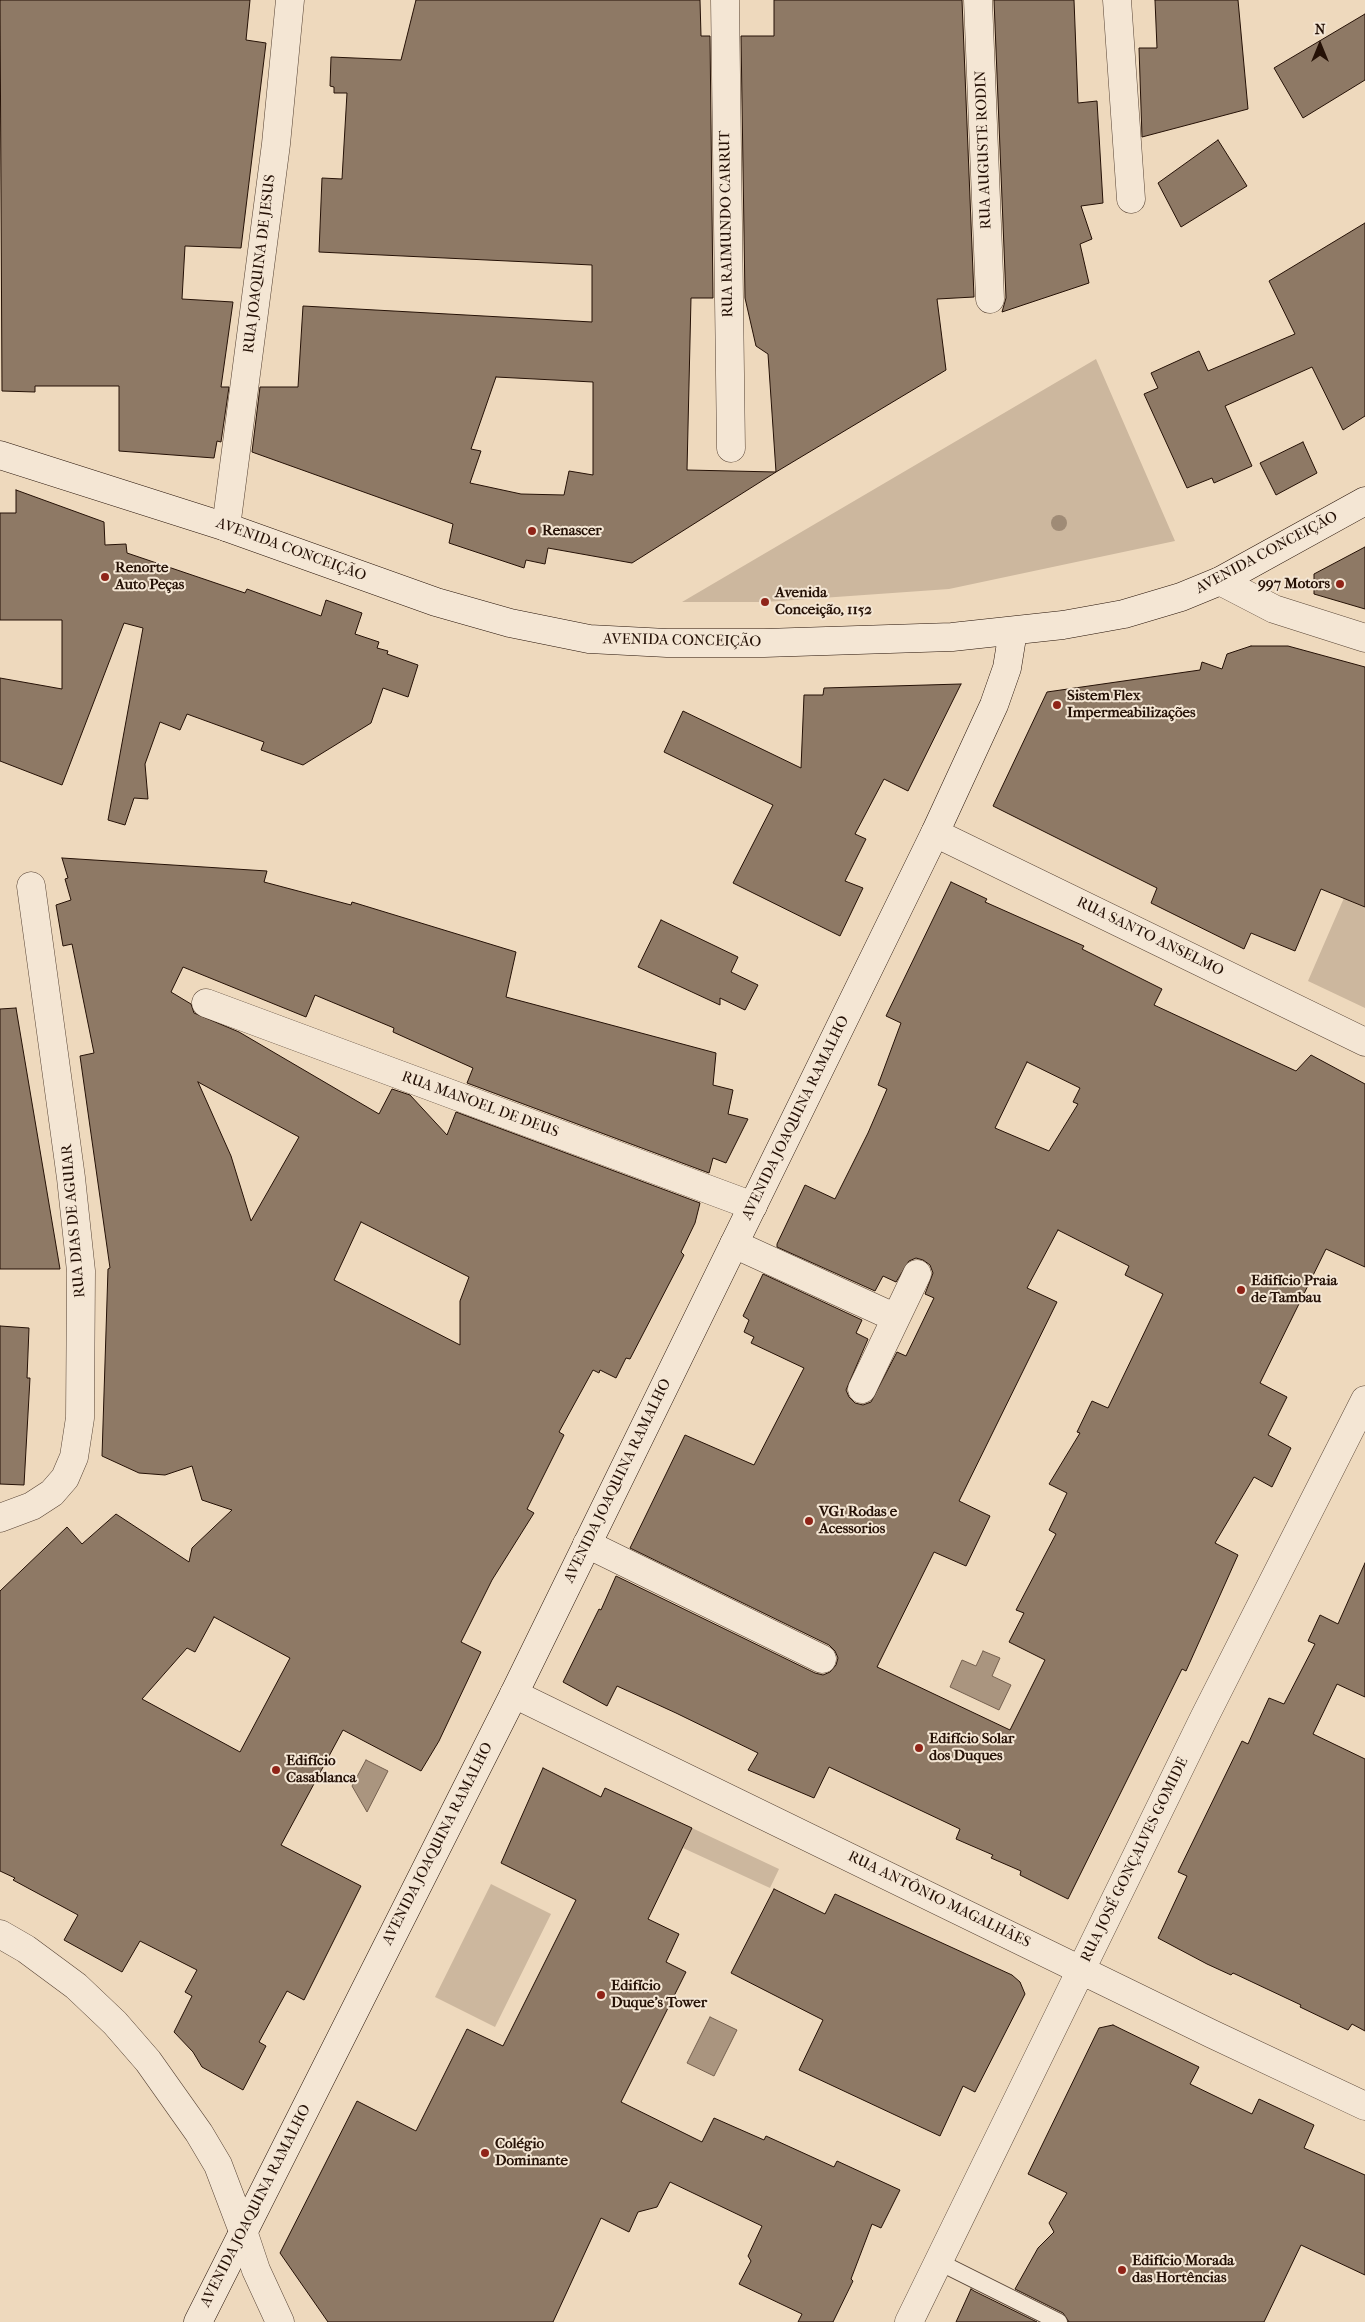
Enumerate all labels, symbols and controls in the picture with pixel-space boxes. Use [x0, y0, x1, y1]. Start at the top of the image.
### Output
north arrow [1295, 20, 1345, 70]
text: N [1315, 21, 1325, 38]
street label: RUA AUGUSTE RODIN [972, 70, 996, 230]
street label: RUA RAIMUNDO CARRUT [716, 130, 738, 318]
street label: RUA JOAQUINA DE JESUS [240, 174, 280, 354]
street label: AVENIDA CONCEIÇÃO [1193, 508, 1341, 598]
street label: AVENIDA CONCEIÇÃO [214, 514, 368, 586]
place label: Renascer [542, 522, 602, 540]
marker: Renascer [526, 525, 538, 537]
place label: Renorte Auto Peças [115, 559, 184, 594]
marker: Renorte Auto Peças [99, 571, 111, 583]
place label: 997 Motors [1258, 575, 1330, 593]
marker: 997 Motors [1334, 578, 1346, 590]
place label: Avenida Conceição, 1152 [775, 584, 872, 619]
marker: Avenida Conceição, 1152 [759, 596, 771, 608]
street label: AVENIDA CONCEIÇÃO [603, 631, 761, 651]
place label: Sistem Flex Impermeabilizações [1067, 687, 1196, 722]
marker: Sistem Flex Impermeabilizações [1051, 699, 1063, 711]
street label: RUA SANTO ANSELMO [1074, 894, 1226, 980]
street label: AVENIDA JOAQUINA RAMALHO [739, 1013, 853, 1223]
street label: RUA MANOEL DE DEUS [399, 1068, 561, 1142]
street label: RUA DIAS DE AGUIAR [58, 1143, 90, 1299]
place label: Edifício Praia de Tambau [1251, 1272, 1338, 1307]
marker: Edifício Praia de Tambau [1235, 1284, 1247, 1296]
street label: AVENIDA JOAQUINA RAMALHO [561, 1376, 675, 1586]
place label: VG1 Rodas e Acessorios [819, 1503, 897, 1538]
marker: VG1 Rodas e Acessorios [803, 1515, 815, 1527]
place label: Edifício Solar dos Duques [929, 1730, 1014, 1765]
street label: AVENIDA JOAQUINA RAMALHO [379, 1740, 497, 1948]
marker: Edifício Solar dos Duques [913, 1742, 925, 1754]
place label: Edifício Casablanca [286, 1752, 357, 1787]
street label: RUA JOSÉ GONÇALVES GOMIDE [1077, 1755, 1193, 1965]
marker: Edifício Casablanca [270, 1764, 282, 1776]
street label: RUA ANTÔNIO MAGALHÃES [845, 1848, 1033, 1952]
place label: Edifício Duque's Tower [611, 1977, 707, 2012]
marker: Edifício Duque's Tower [595, 1989, 607, 2001]
street label: AVENIDA JOAQUINA RAMALHO [197, 2102, 315, 2310]
place label: Colégio Dominante [495, 2135, 568, 2170]
marker: Colégio Dominante [479, 2147, 491, 2159]
place label: Edifício Morada das Hortências [1132, 2252, 1234, 2287]
marker: Edifício Morada das Hortências [1116, 2264, 1128, 2276]

